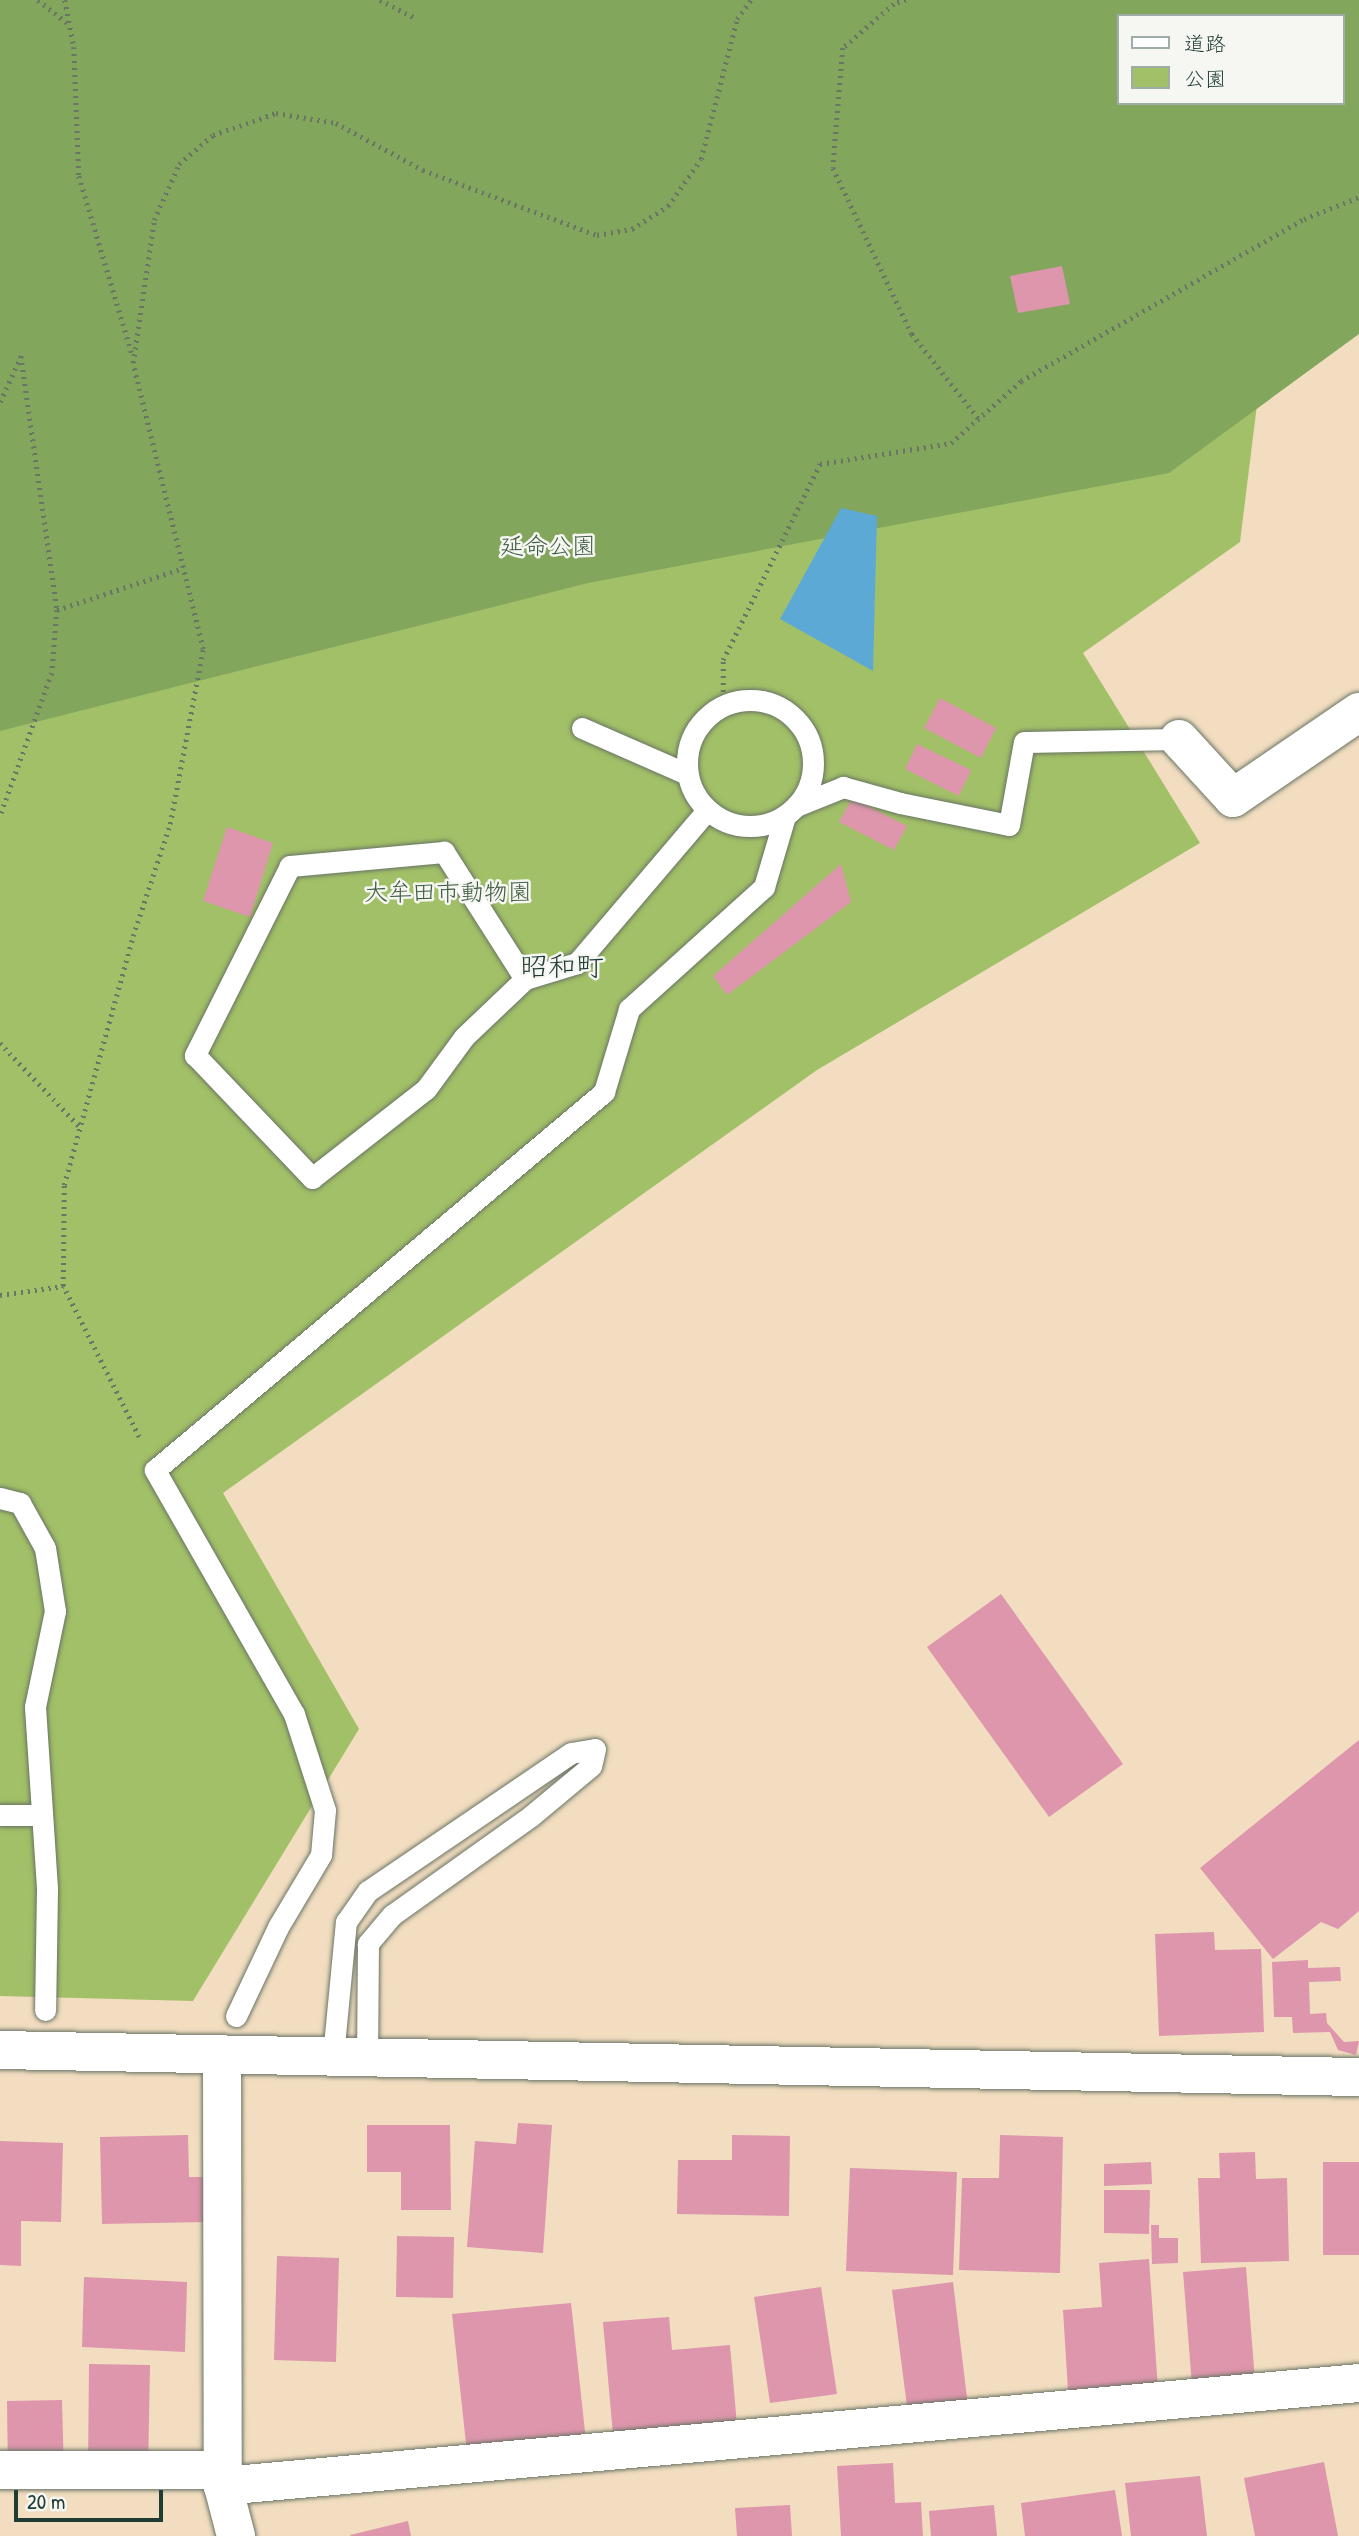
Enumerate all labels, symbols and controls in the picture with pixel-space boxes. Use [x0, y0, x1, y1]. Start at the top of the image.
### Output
legend [1118, 14, 1345, 105]
text: 道路 [1184, 29, 1226, 58]
text: 公園 [1184, 64, 1226, 93]
park label: 延命公園 [500, 532, 596, 560]
park label: 大牟田市動物園 [364, 878, 532, 906]
district label: 昭和町 [520, 949, 604, 983]
scale bar [18, 2476, 166, 2520]
text: 20 m [27, 2487, 65, 2516]

